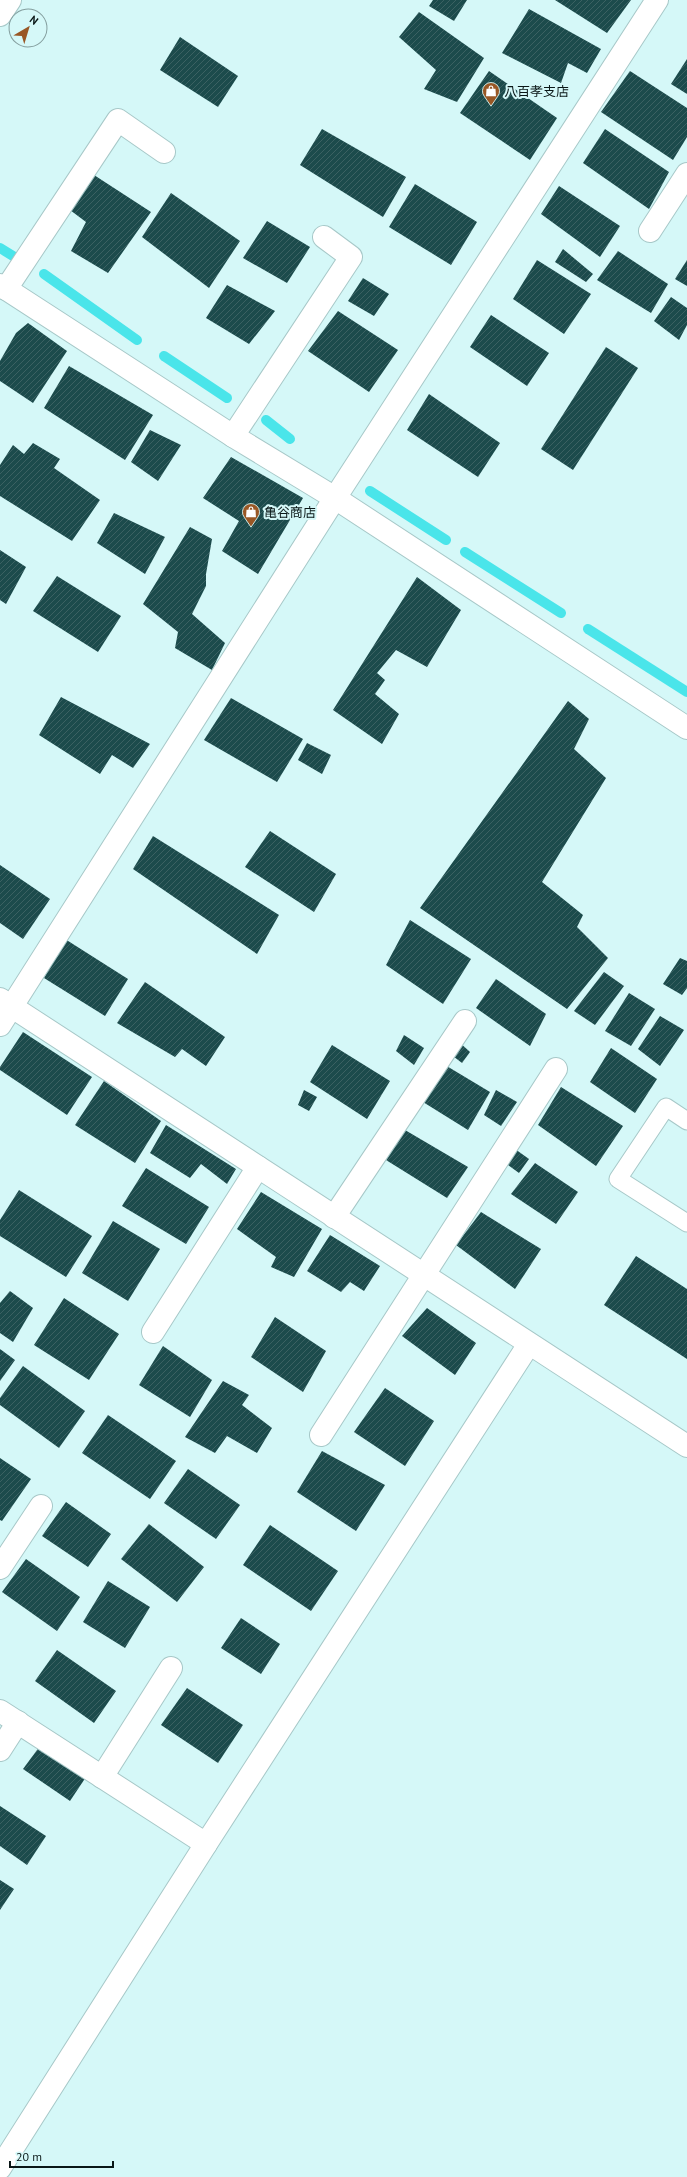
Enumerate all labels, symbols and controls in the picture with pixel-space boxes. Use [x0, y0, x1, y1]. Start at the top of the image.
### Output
north arrow [8, 8, 48, 48]
text: N [27, 12, 41, 28]
shop icon: 八百孝支店 [481, 81, 501, 106]
place label: 八百孝支店 [504, 83, 569, 100]
shop icon: 亀谷商店 [241, 502, 261, 527]
place label: 亀谷商店 [264, 504, 316, 521]
scale bar [10, 2143, 113, 2169]
text: 20 m [16, 2149, 42, 2164]

